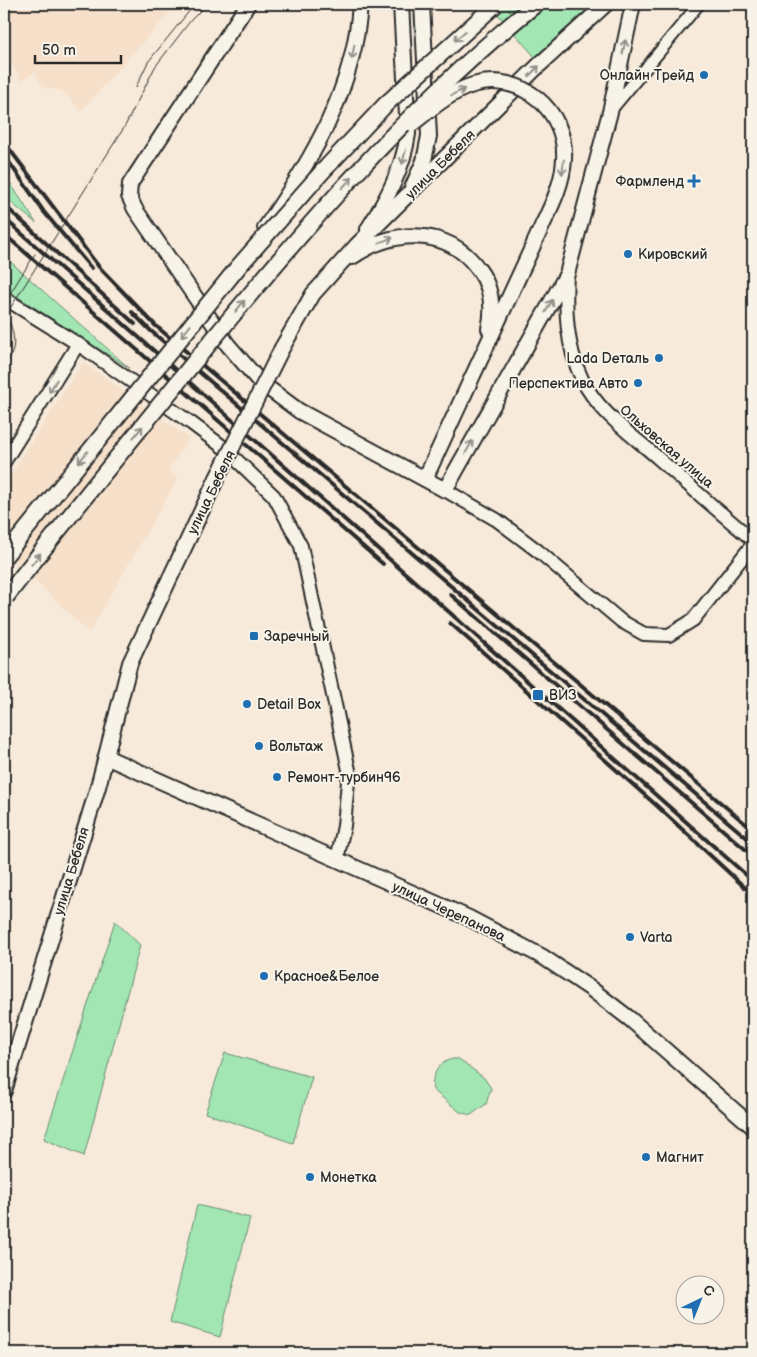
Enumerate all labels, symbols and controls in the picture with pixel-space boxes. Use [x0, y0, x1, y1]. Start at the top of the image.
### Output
one-way arrow [453, 30, 466, 42]
scale bar [35, 32, 121, 64]
one-way arrow [620, 40, 629, 56]
text: 50 m [42, 41, 76, 60]
one-way arrow [348, 44, 357, 60]
one-way arrow [527, 66, 539, 78]
place label: Онлайн Трейд [600, 67, 694, 84]
marker: Онлайн Трейд [698, 69, 710, 81]
one-way arrow [450, 87, 465, 96]
street label: улица Бебеля [402, 126, 479, 203]
one-way arrow [398, 148, 408, 164]
one-way arrow [558, 158, 568, 174]
place label: Фармленд [616, 173, 684, 190]
marker: Фармленд [688, 175, 700, 187]
one-way arrow [341, 177, 353, 190]
one-way arrow [378, 235, 394, 245]
place label: Кировский [638, 246, 708, 263]
marker: Кировский [622, 248, 634, 260]
one-way arrow [544, 299, 554, 313]
one-way arrow [235, 300, 246, 313]
one-way arrow [180, 325, 191, 338]
place label: Lada Dеталь [566, 350, 649, 367]
marker: Lada Dеталь [653, 352, 665, 364]
place label: Перспектива Авто [509, 375, 628, 392]
marker: Перспектива Авто [632, 377, 644, 389]
one-way arrow [47, 378, 57, 392]
street label: Ольховская улица [616, 401, 717, 492]
one-way arrow [132, 426, 143, 439]
one-way arrow [464, 440, 474, 455]
street label: улица Бебеля [184, 447, 239, 537]
one-way arrow [78, 451, 89, 464]
one-way arrow [30, 552, 41, 565]
place label: Заречный [264, 628, 329, 645]
marker: Заречный [248, 630, 260, 642]
place label: ВИЗ [549, 687, 576, 704]
marker: ВИЗ [531, 688, 545, 702]
place label: Detail Box [257, 696, 321, 713]
marker: Detail Box [241, 698, 253, 710]
place label: Вольтаж [269, 738, 323, 755]
marker: Вольтаж [253, 740, 265, 752]
place label: Ремонт-турбин96 [287, 769, 401, 786]
marker: Ремонт-турбин96 [271, 771, 283, 783]
street label: улица Бебеля [50, 825, 93, 917]
street label: улица Черепанова [390, 878, 509, 945]
place label: Varta [640, 929, 673, 946]
marker: Varta [624, 931, 636, 943]
place label: Красное&Белое [274, 968, 379, 985]
marker: Красное&Белое [258, 970, 270, 982]
place label: Магнит [656, 1149, 704, 1166]
marker: Магнит [640, 1151, 652, 1163]
place label: Монетка [320, 1169, 377, 1186]
marker: Монетка [304, 1171, 316, 1183]
north arrow [674, 1274, 724, 1324]
text: С [699, 1281, 718, 1301]

